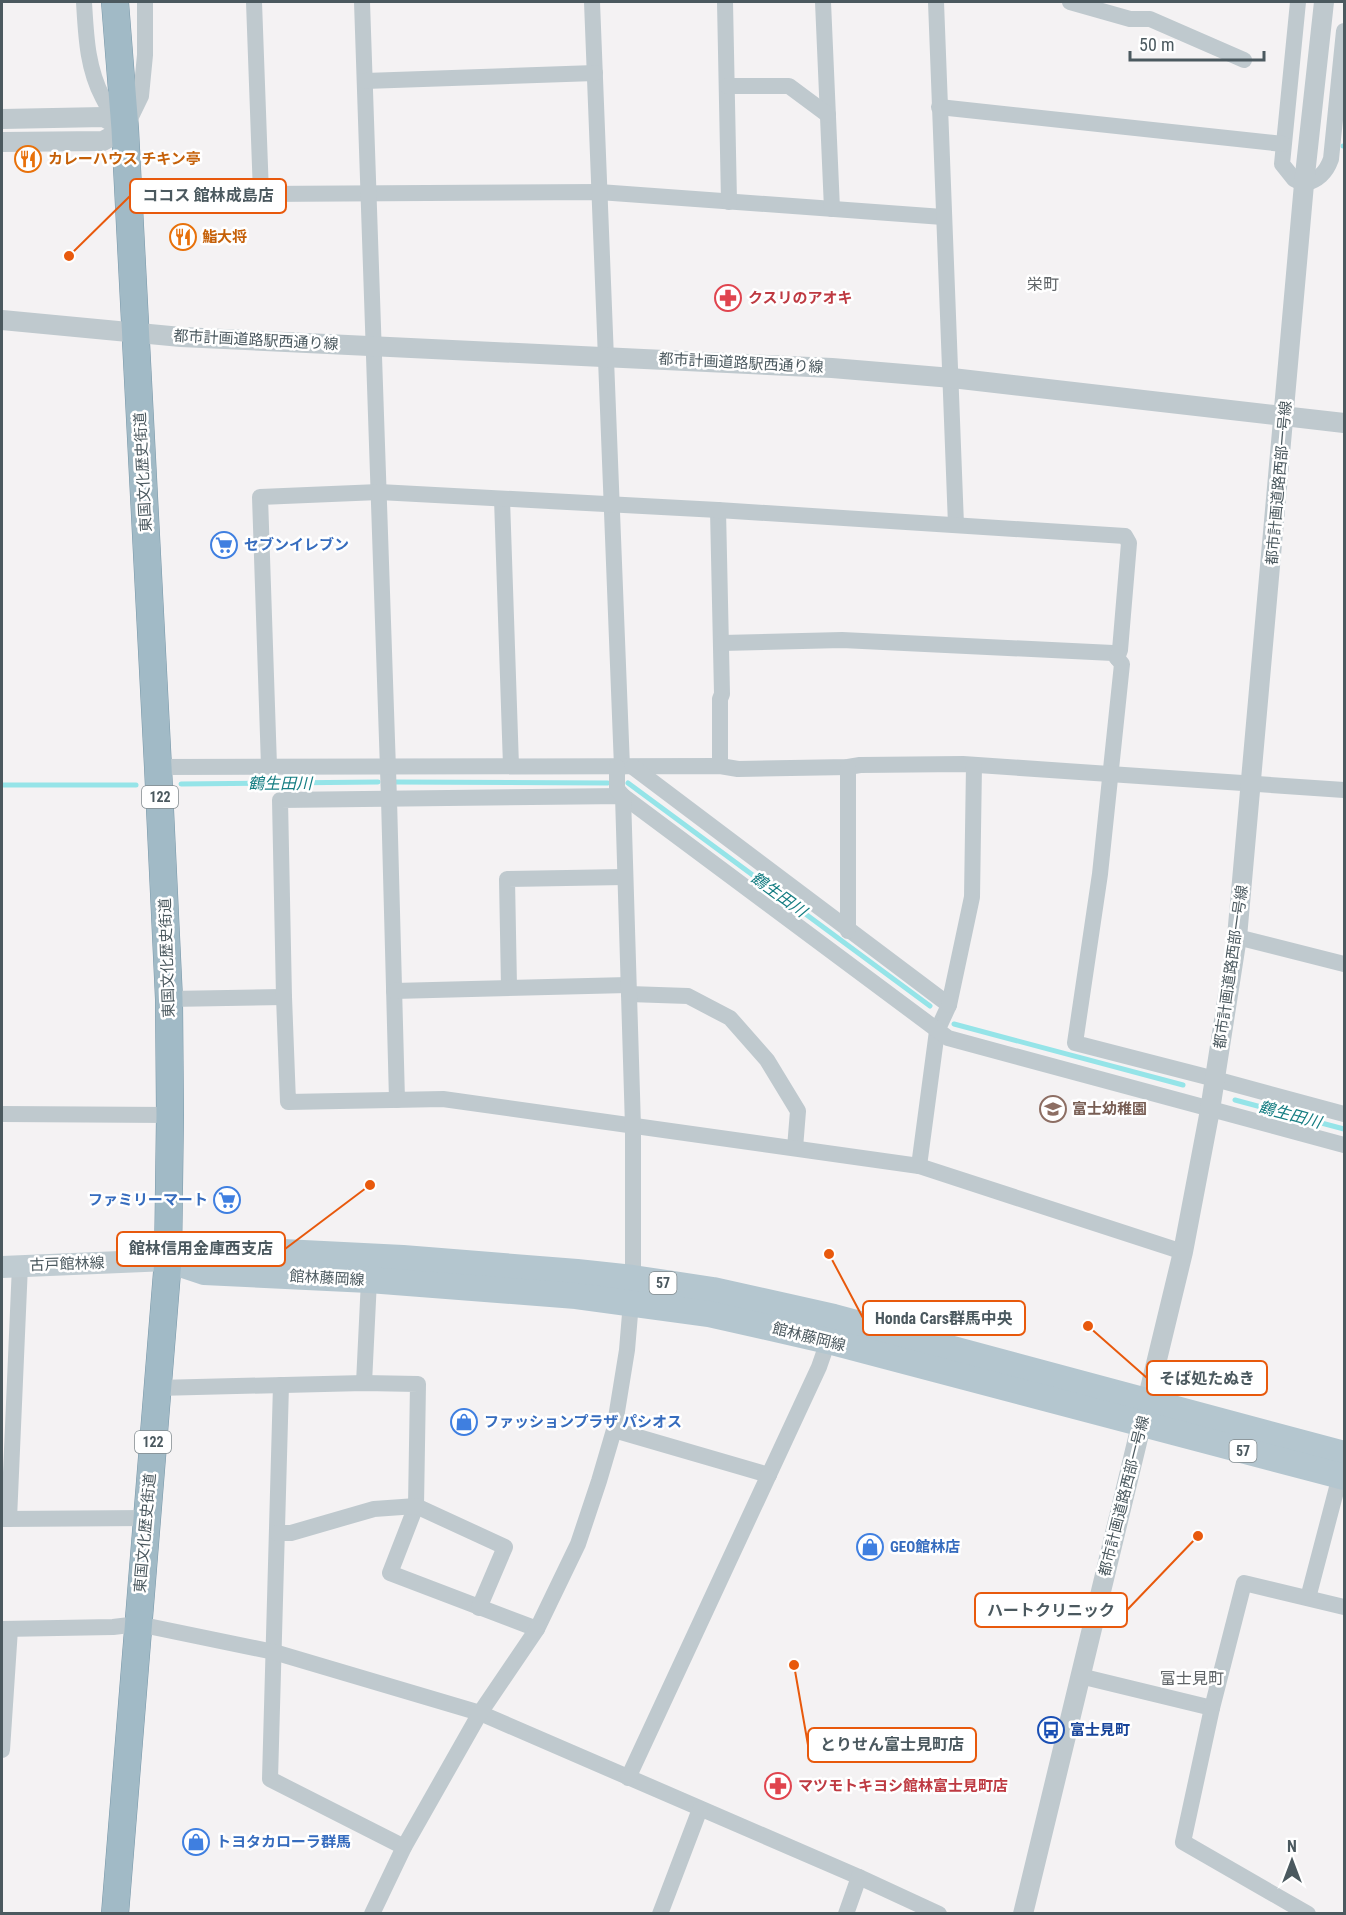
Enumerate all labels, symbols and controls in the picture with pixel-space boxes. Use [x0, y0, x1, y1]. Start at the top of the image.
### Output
scale bar [1130, 24, 1264, 62]
text: 50 m [1139, 34, 1174, 55]
restaurant icon: カレーハウス チキン亭 [13, 144, 43, 174]
place label: カレーハウス チキン亭 [48, 150, 201, 168]
callout: ココス 館林成島店 [130, 179, 286, 213]
text: ココス 館林成島店 [142, 186, 274, 205]
restaurant icon: 鮨大将 [168, 222, 198, 252]
place label: 鮨大将 [202, 228, 247, 246]
district label: 栄町 [1027, 275, 1059, 294]
pharmacy icon: クスリのアオキ [713, 283, 743, 313]
place label: クスリのアオキ [748, 289, 853, 307]
street label: 都市計画道路駅西通り線 [173, 327, 339, 353]
street label: 都市計画道路駅西通り線 [658, 350, 824, 376]
street label: 都市計画道路西部一号線 [1263, 400, 1295, 566]
street label: 東国文化歴史街道 [131, 412, 155, 532]
supermarket icon: セブンイレブン [209, 530, 239, 560]
place label: セブンイレブン [244, 536, 349, 554]
water label: 鶴生田川 [248, 774, 314, 793]
road number: 122 [142, 786, 178, 808]
water label: 鶴生田川 [747, 868, 812, 922]
street label: 都市計画道路西部一号線 [1211, 884, 1251, 1050]
street label: 東国文化歴史街道 [156, 898, 178, 1018]
school or university icon: 富士幼稚園 [1038, 1094, 1068, 1124]
water label: 鶴生田川 [1256, 1097, 1325, 1132]
place label: 富士幼稚園 [1072, 1100, 1147, 1118]
supermarket icon: ファミリーマート [212, 1185, 242, 1215]
place label: ファミリーマート [88, 1191, 208, 1209]
callout: 館林信用金庫西支店 [117, 1232, 285, 1266]
text: 館林信用金庫西支店 [129, 1239, 273, 1258]
street label: 古戸館林線 [29, 1254, 105, 1274]
street label: 館林藤岡線 [289, 1267, 365, 1289]
road number: 57 [650, 1272, 676, 1294]
callout: Honda Cars群馬中央 [863, 1301, 1025, 1335]
text: Honda Cars群馬中央 [875, 1309, 1013, 1328]
street label: 館林藤岡線 [770, 1319, 848, 1355]
callout: そば処たぬき [1147, 1361, 1267, 1395]
text: そば処たぬき [1159, 1369, 1255, 1388]
shop icon: ファッションプラザ パシオス [449, 1407, 479, 1437]
place label: ファッションプラザ パシオス [484, 1413, 682, 1431]
street label: 都市計画道路西部一号線 [1095, 1414, 1153, 1578]
road number: 122 [135, 1431, 171, 1453]
road number: 57 [1230, 1440, 1256, 1462]
street label: 東国文化歴史街道 [131, 1472, 159, 1594]
shop icon: GEO館林店 [855, 1532, 885, 1562]
place label: GEO館林店 [890, 1538, 960, 1556]
callout: ハートクリニック [975, 1593, 1127, 1627]
text: ハートクリニック [987, 1601, 1115, 1620]
district label: 富士見町 [1160, 1669, 1224, 1688]
bus stop icon: 富士見町 [1036, 1715, 1066, 1745]
place label: 富士見町 [1070, 1721, 1130, 1739]
callout: とりせん富士見町店 [808, 1728, 976, 1762]
text: とりせん富士見町店 [820, 1735, 964, 1754]
pharmacy icon: マツモトキヨシ館林富士見町店 [763, 1771, 793, 1801]
place label: マツモトキヨシ館林富士見町店 [798, 1777, 1008, 1795]
shop icon: トヨタカローラ群馬 [181, 1827, 211, 1857]
north arrow [1262, 1831, 1322, 1891]
place label: トヨタカローラ群馬 [216, 1833, 351, 1851]
text: N [1287, 1837, 1297, 1856]

